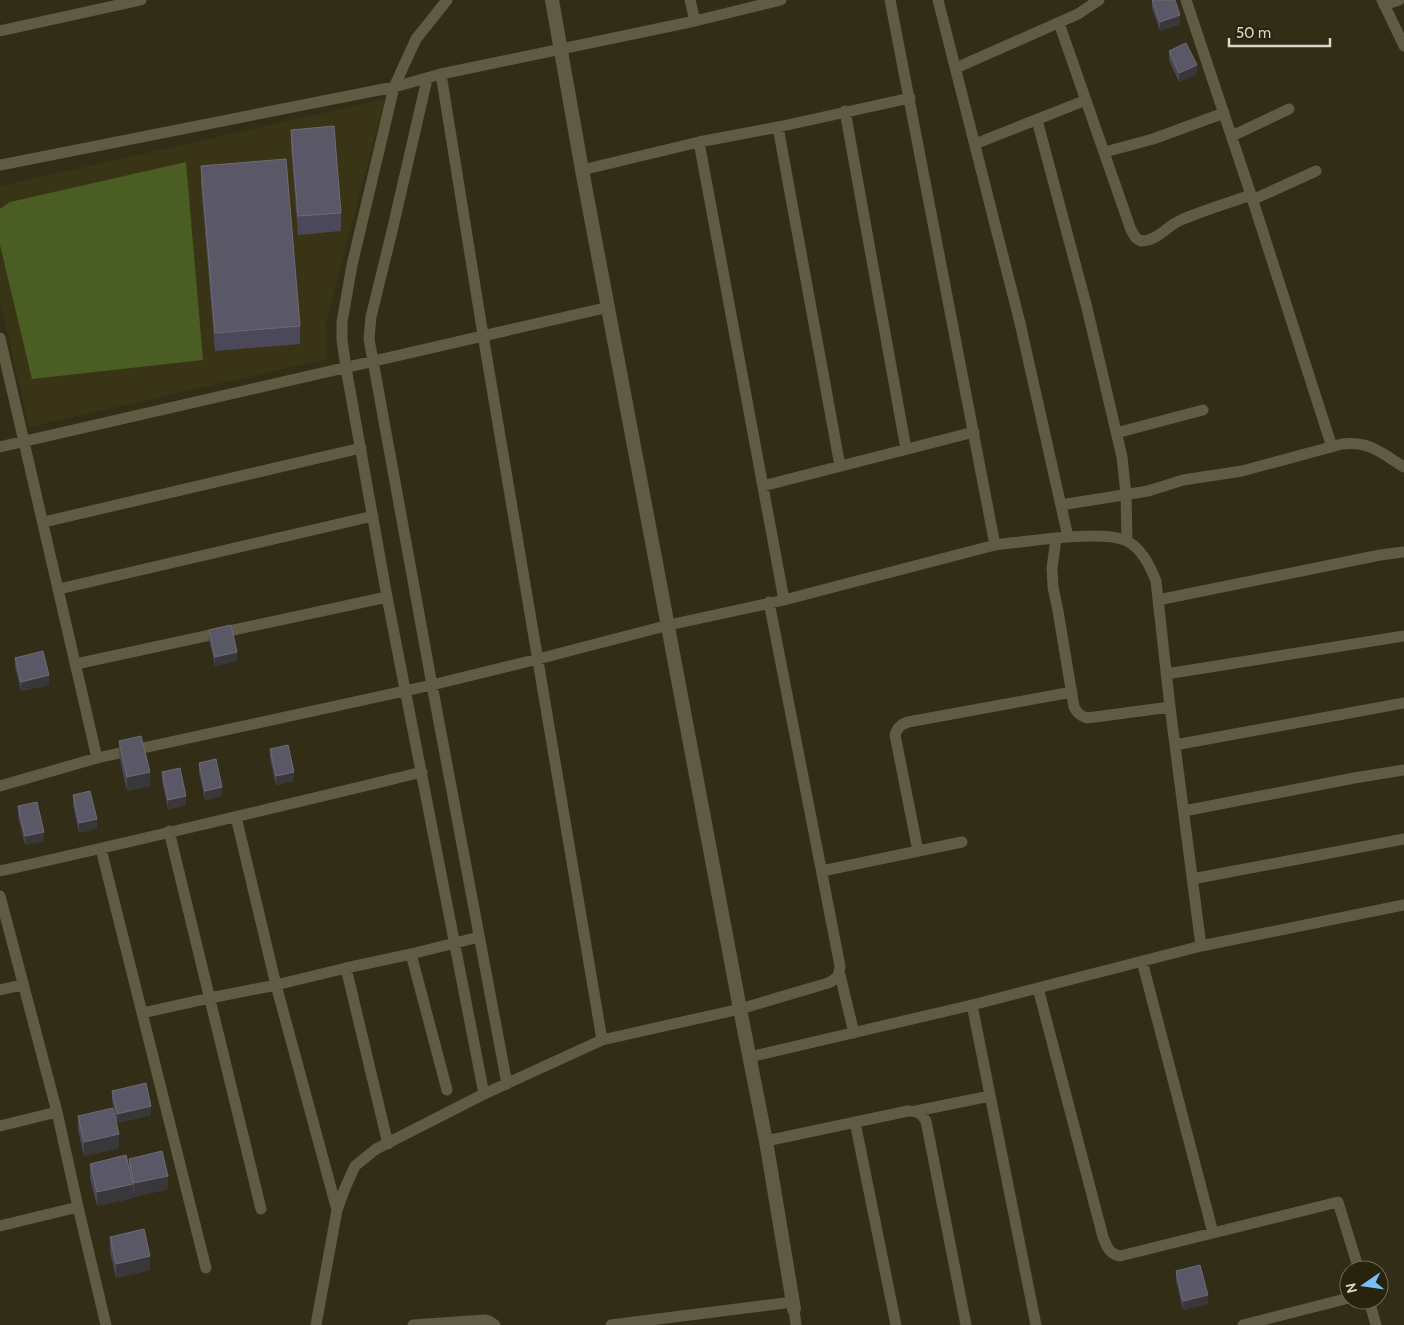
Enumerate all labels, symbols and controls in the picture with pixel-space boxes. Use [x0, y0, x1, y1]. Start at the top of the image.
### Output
scale bar [1229, 15, 1330, 47]
text: 50 m [1236, 24, 1271, 42]
north arrow [1339, 1260, 1389, 1310]
text: N [1341, 1281, 1361, 1295]

